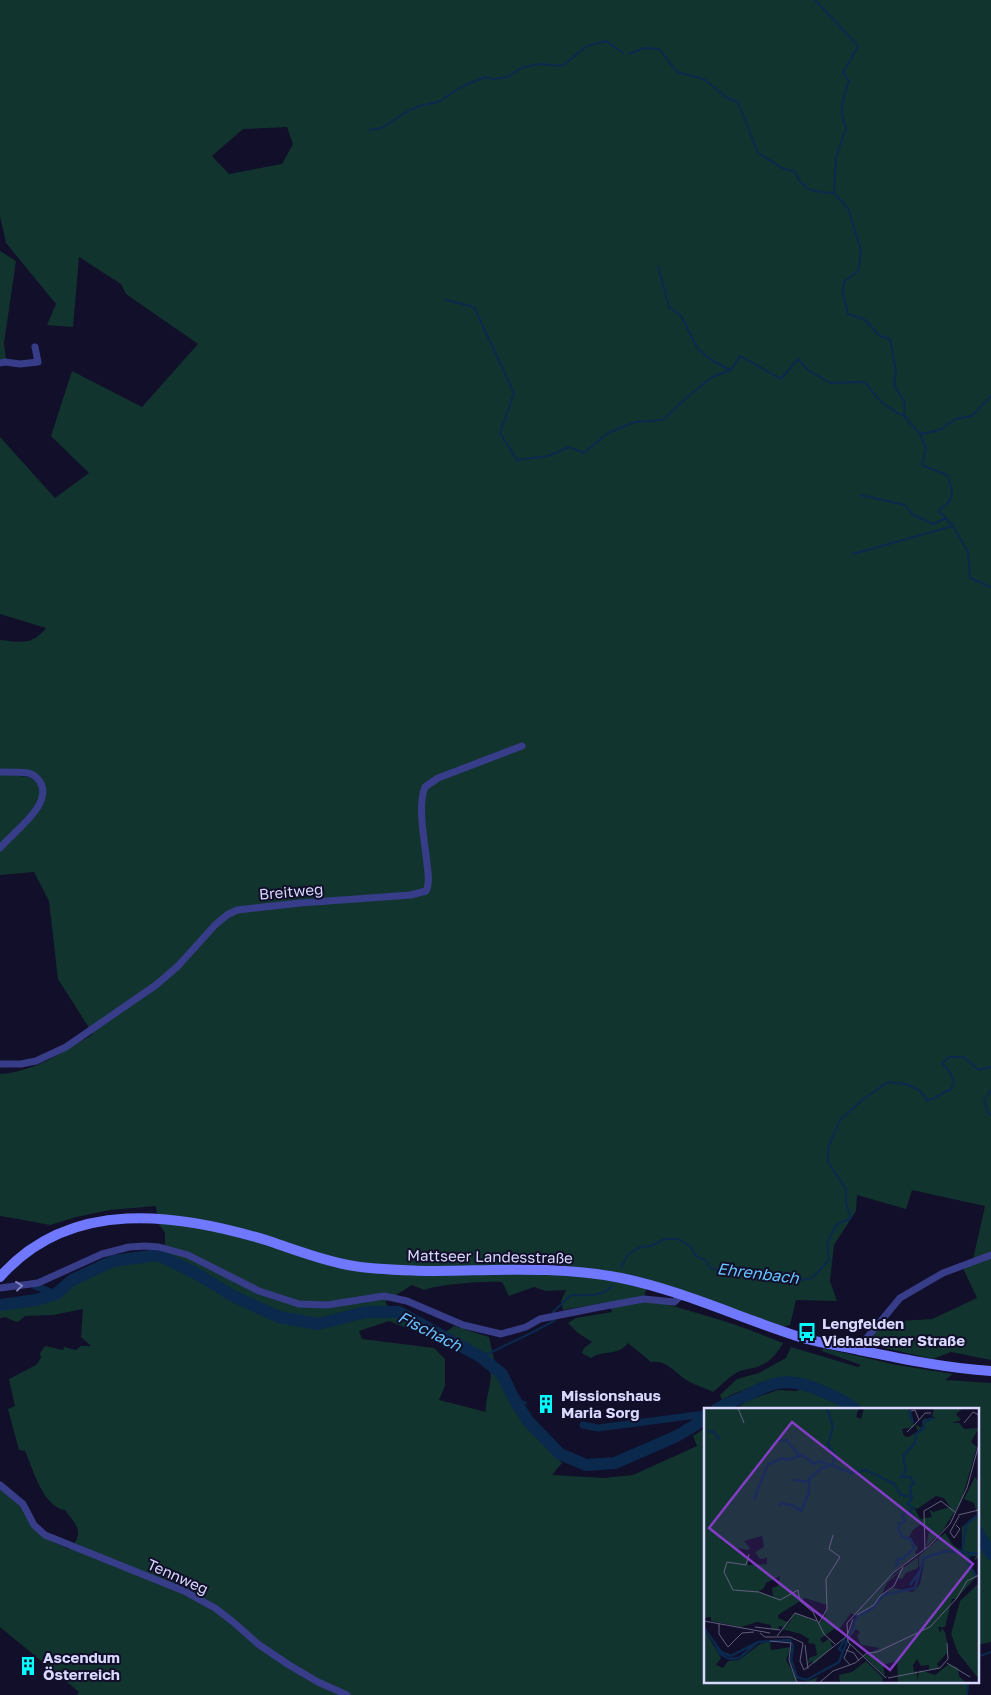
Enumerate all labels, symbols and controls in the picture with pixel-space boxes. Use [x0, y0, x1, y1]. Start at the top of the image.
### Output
street label: Breitweg [258, 879, 324, 903]
street label: Mattseer Landesstraße [407, 1246, 573, 1266]
water label: Ehrenbach [716, 1258, 801, 1288]
one-way arrow [15, 1281, 24, 1291]
water label: Fischach [395, 1307, 466, 1356]
place label: Lengfelden Viehausener Straße [822, 1314, 965, 1349]
bus stop icon: Lengfelden Viehausener Straße [796, 1321, 818, 1343]
place label: Missionshaus Maria Sorg [561, 1386, 661, 1421]
building icon: Missionshaus Maria Sorg [535, 1393, 557, 1415]
inset map [704, 1408, 978, 1682]
street label: Tennweg [145, 1555, 211, 1597]
place label: Ascendum Österreich [43, 1648, 120, 1683]
building icon: Ascendum Österreich [17, 1655, 39, 1677]

